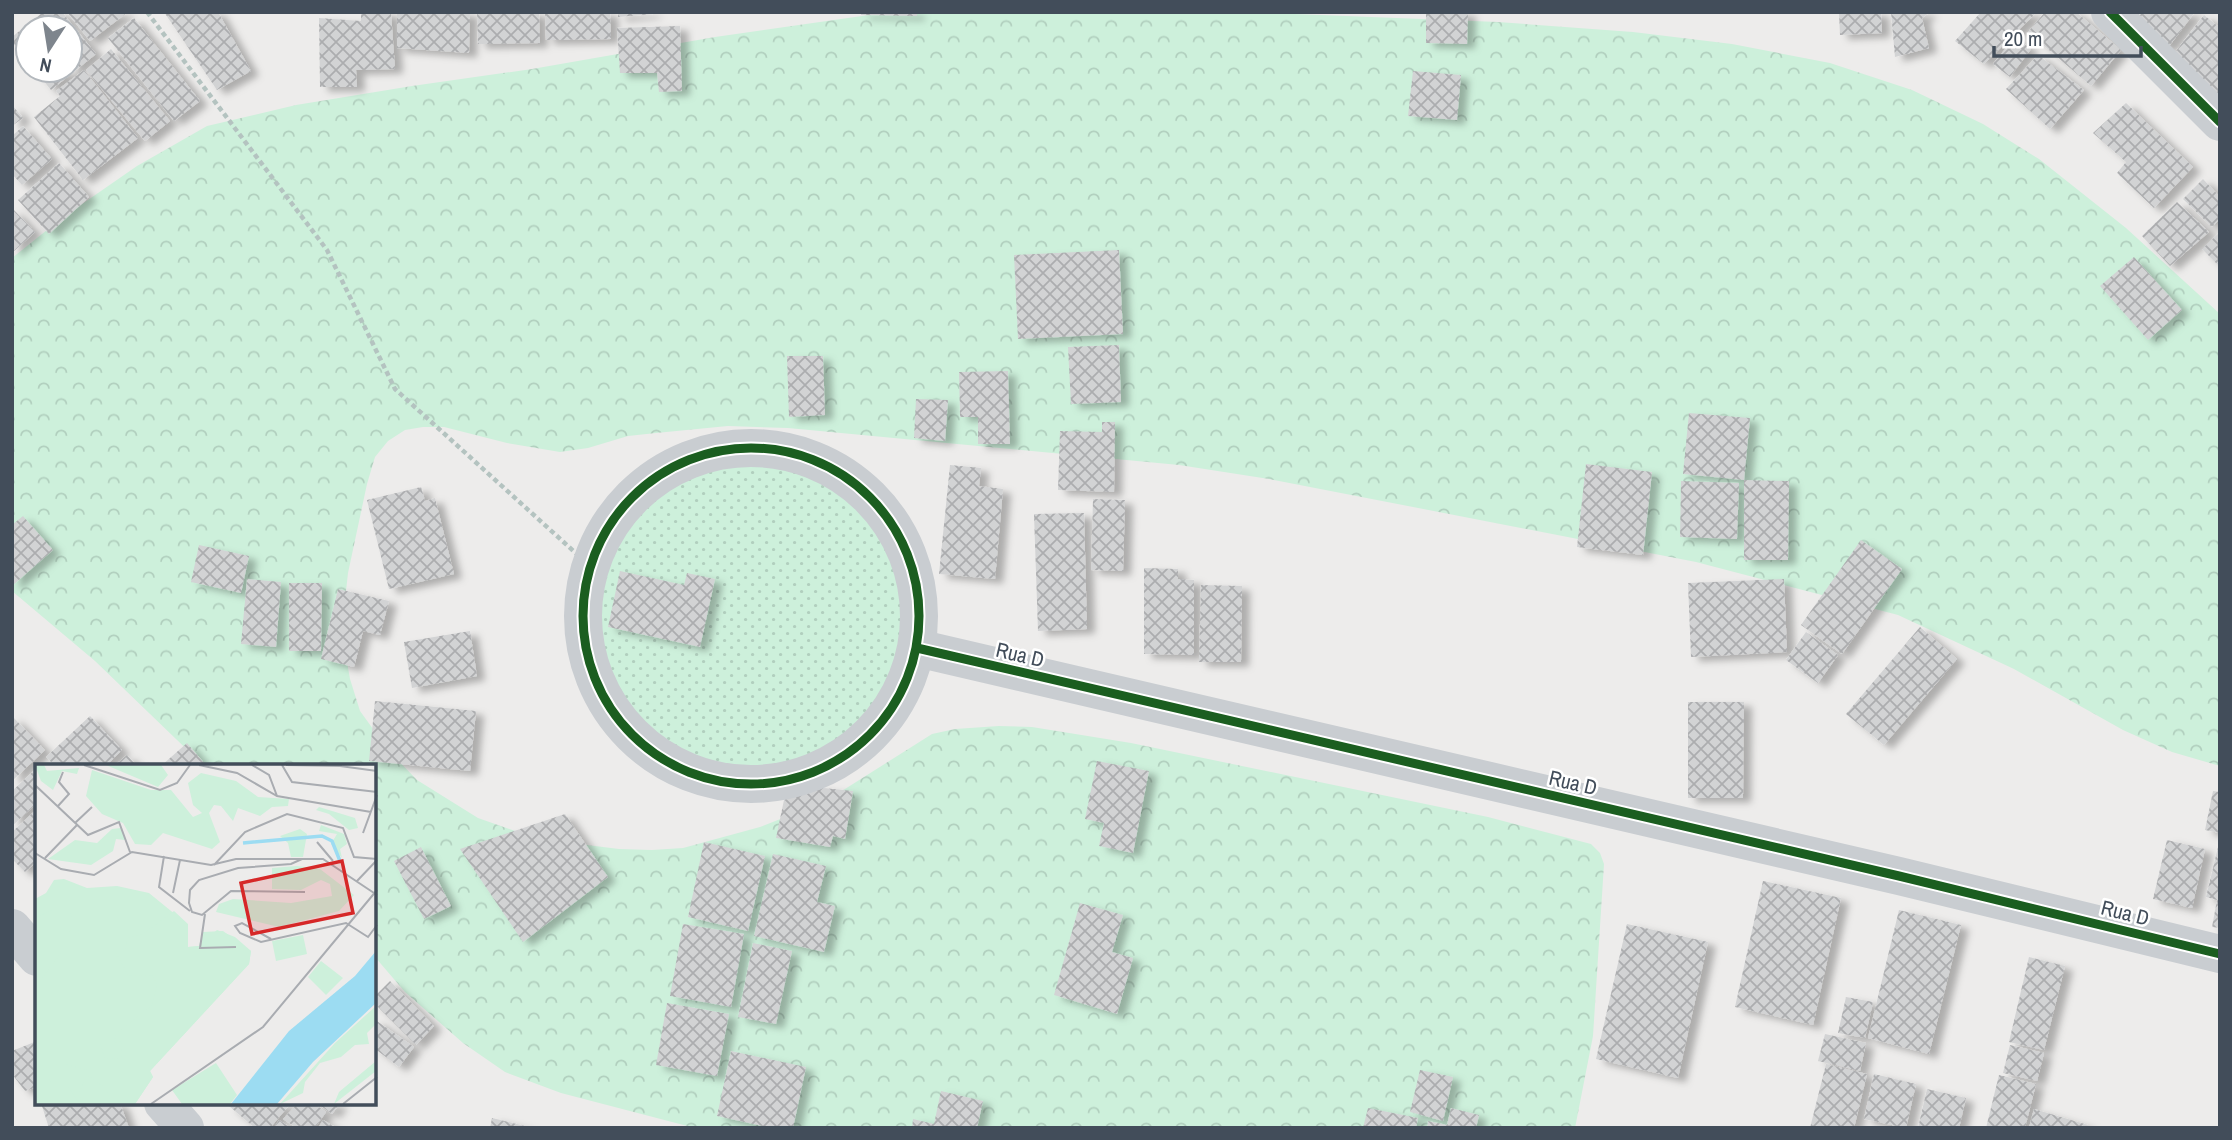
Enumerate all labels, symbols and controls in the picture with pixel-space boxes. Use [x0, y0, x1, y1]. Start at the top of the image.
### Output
north arrow [14, 14, 84, 84]
scale bar [1994, 14, 2141, 58]
text: 20 m [2004, 24, 2042, 53]
text: N [37, 52, 54, 80]
street label: Rua D [993, 635, 1047, 674]
street label: Rua D [1546, 763, 1600, 802]
inset map [35, 764, 376, 1105]
street label: Rua D [2098, 893, 2152, 932]

